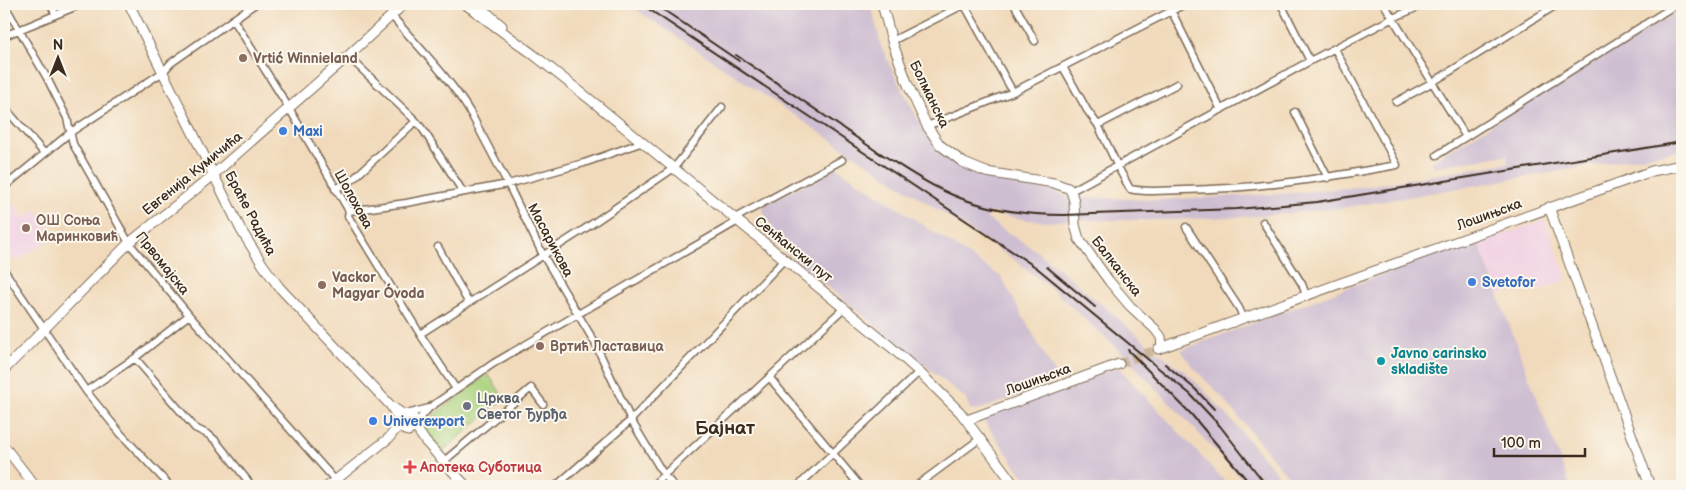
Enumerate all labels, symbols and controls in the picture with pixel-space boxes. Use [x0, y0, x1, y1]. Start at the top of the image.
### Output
north arrow [32, 32, 82, 82]
text: N [53, 37, 63, 54]
place label: Vrtić Winnieland [253, 50, 358, 67]
marker: Vrtić Winnieland [237, 52, 249, 64]
street label: Болманска [906, 58, 953, 131]
place label: Maxi [293, 123, 323, 140]
marker: Maxi [277, 125, 289, 137]
street label: Евгенија Кумичића [139, 127, 246, 219]
street label: Шолохова [330, 167, 377, 232]
street label: Браће Радића [221, 168, 280, 259]
street label: Лошињска [1453, 195, 1525, 234]
street label: Масарикова [524, 201, 577, 281]
place label: ОШ Соња Маринковић [36, 212, 118, 245]
street label: Сенћански пут [751, 213, 836, 286]
marker: ОШ Соња Маринковић [20, 222, 32, 234]
street label: Првомајска [132, 228, 194, 299]
street label: Балканска [1088, 233, 1146, 300]
place label: Vackor Magyar Óvoda [332, 269, 425, 302]
place label: Svetofor [1482, 274, 1536, 291]
marker: Svetofor [1466, 276, 1478, 288]
marker: Vackor Magyar Óvoda [316, 279, 328, 291]
place label: Вртић Ластавица [550, 338, 664, 355]
marker: Вртић Ластавица [534, 340, 546, 352]
place label: Javno carinsko skladište [1391, 345, 1487, 378]
marker: Javno carinsko skladište [1375, 355, 1387, 367]
street label: Лошињска [1002, 360, 1074, 399]
place label: Црква Светог Ђурђа [477, 390, 568, 423]
marker: Црква Светог Ђурђа [461, 400, 473, 412]
place label: Univerexport [383, 413, 465, 430]
marker: Univerexport [367, 415, 379, 427]
district label: Бајнат [695, 417, 755, 440]
scale bar [1494, 425, 1585, 457]
text: 100 m [1501, 434, 1541, 453]
place label: Апотека Суботица [419, 459, 542, 476]
marker: Апотека Суботица [404, 461, 416, 473]

